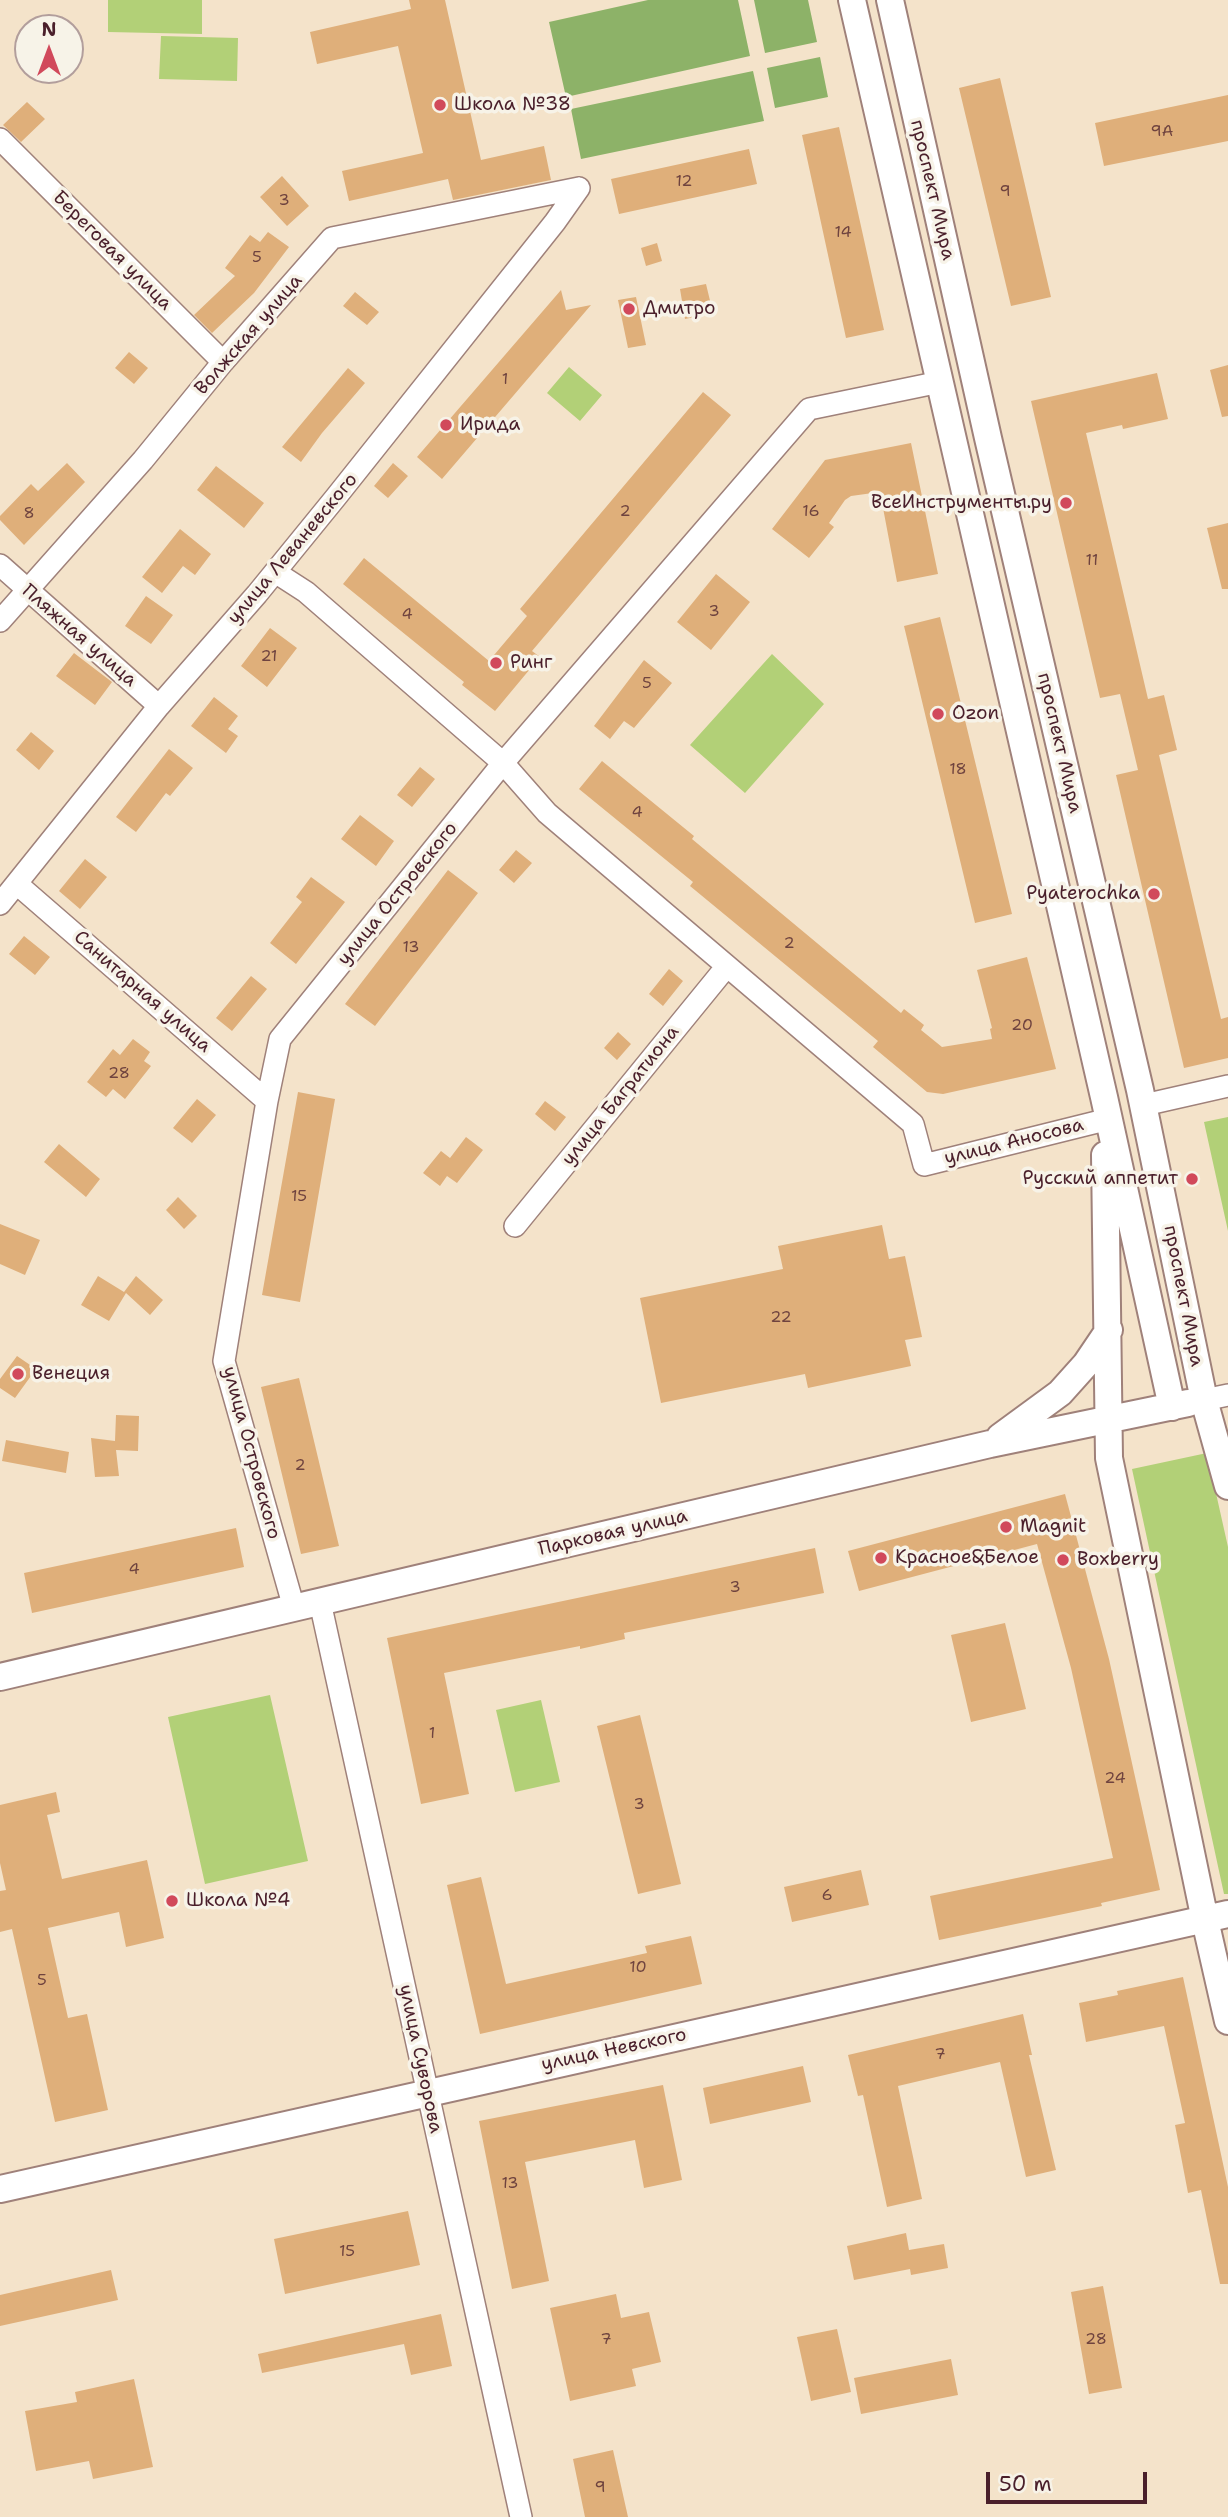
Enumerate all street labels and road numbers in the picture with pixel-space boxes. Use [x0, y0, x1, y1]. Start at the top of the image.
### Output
street label: проспект Мира [905, 118, 959, 262]
street label: Береговая улица [48, 187, 176, 315]
street label: Волжская улица [190, 270, 308, 400]
street label: улица Леваневского [223, 469, 363, 629]
street label: Пляжная улица [17, 580, 141, 692]
street label: проспект Мира [1032, 671, 1086, 815]
street label: улица Островского [333, 818, 463, 970]
street label: Санитарная улица [69, 926, 215, 1058]
street label: улица Багратиона [558, 1021, 684, 1171]
street label: улица Аносова [942, 1114, 1086, 1170]
street label: проспект Мира [1158, 1223, 1208, 1369]
street label: улица Островского [217, 1364, 285, 1542]
street label: Парковая улица [536, 1505, 690, 1561]
street label: улица Суворова [393, 1983, 447, 2135]
street label: улица Невского [539, 2024, 689, 2076]

